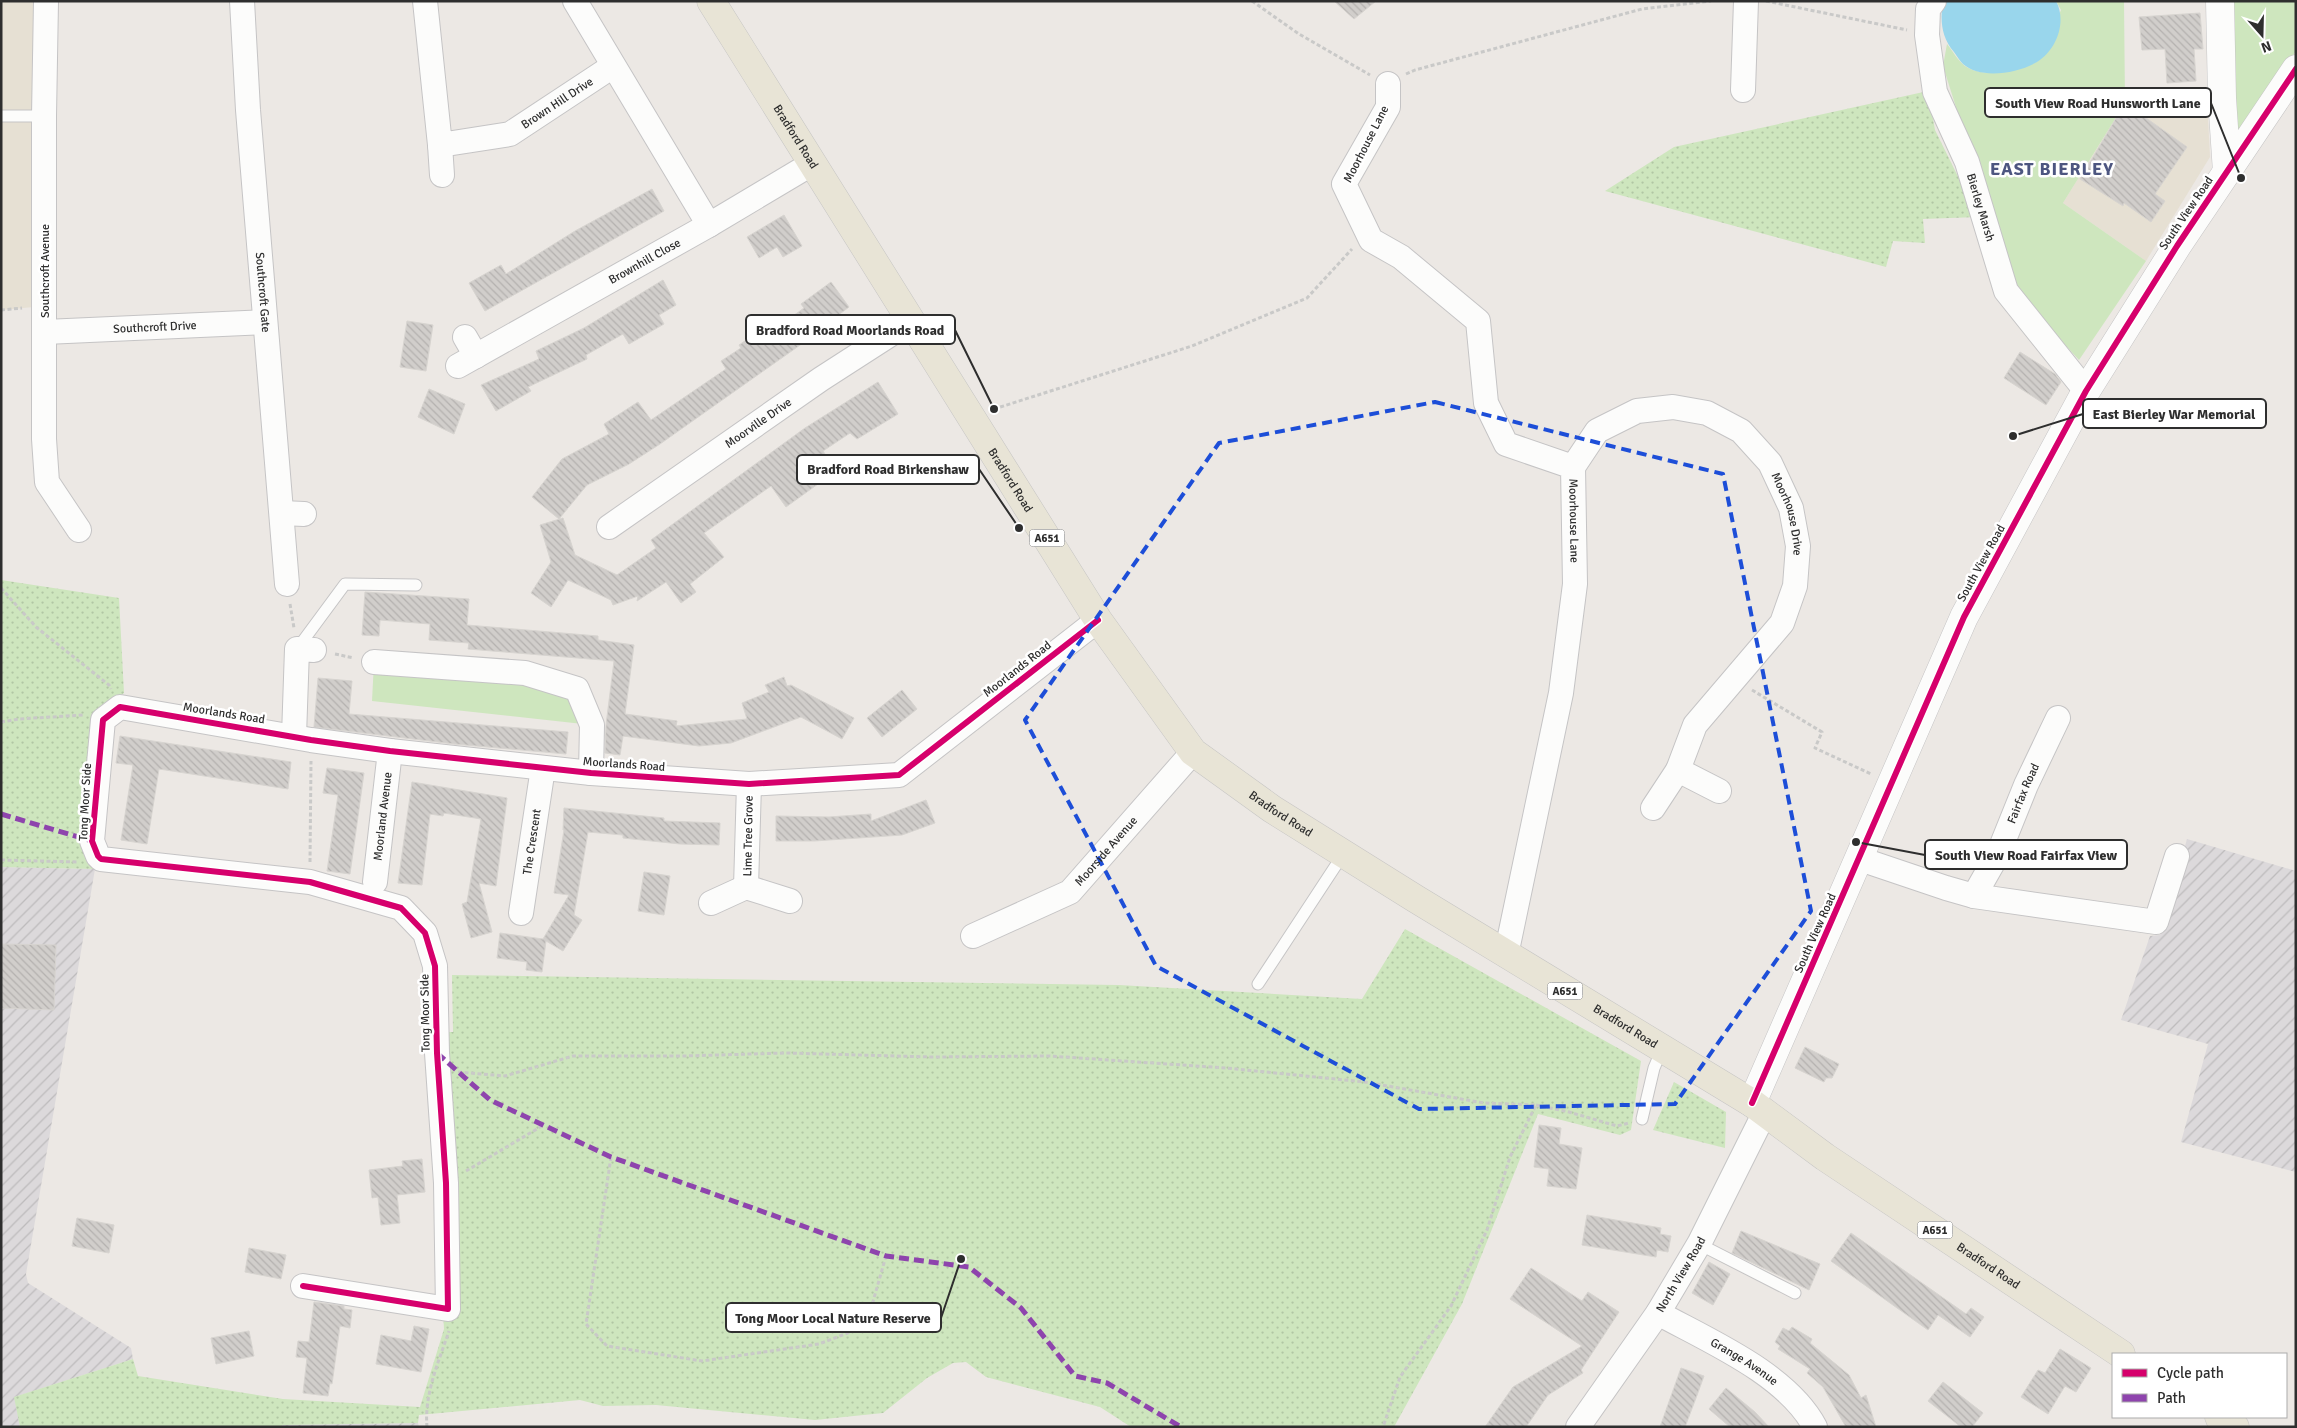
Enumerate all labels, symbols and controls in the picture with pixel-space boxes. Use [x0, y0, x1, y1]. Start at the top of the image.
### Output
north arrow [2237, 10, 2287, 60]
text: N [2259, 37, 2274, 56]
street label: Brown Hill Drive [519, 74, 596, 133]
callout: South View Road Hunsworth Lane [1985, 88, 2211, 117]
text: South View Road Hunsworth Lane [1995, 95, 2201, 112]
street label: Bradford Road [770, 102, 821, 172]
street label: Moorhouse Lane [1341, 103, 1392, 185]
district label: EAST BIERLEY [1990, 158, 2114, 180]
street label: Bierley Marsh [1963, 172, 1998, 243]
street label: South View Road [2156, 173, 2217, 253]
street label: Southcroft Avenue [38, 224, 53, 318]
street label: Brownhill Close [606, 235, 683, 288]
street label: Southcroft Gate [252, 251, 273, 333]
callout: Bradford Road Moorlands Road [746, 315, 955, 344]
street label: Southcroft Drive [113, 318, 197, 337]
text: Bradford Road Moorlands Road [756, 322, 945, 339]
street label: Moorville Drive [722, 395, 795, 452]
callout: East Bierley War Memorial [2083, 399, 2266, 428]
text: East Bierley War Memorial [2093, 406, 2256, 423]
street label: Bradford Road [984, 445, 1036, 515]
callout: Bradford Road Birkenshaw [797, 455, 979, 484]
text: Bradford Road Birkenshaw [807, 461, 969, 478]
street label: Moorhouse Drive [1767, 470, 1805, 556]
street label: Moorhouse Lane [1565, 478, 1582, 563]
street label: South View Road [1954, 522, 2009, 604]
road number: A651 [1030, 530, 1064, 546]
street label: Moorlands Road [980, 638, 1055, 701]
street label: Moorlands Road [182, 700, 266, 727]
street label: Moorlands Road [582, 754, 666, 775]
street label: Fairfax Road [2004, 761, 2043, 826]
street label: Tong Moor Side [76, 763, 95, 841]
street label: Moorland Avenue [370, 771, 396, 862]
street label: Bradford Road [1246, 788, 1315, 840]
street label: Lime Tree Grove [740, 795, 757, 877]
street label: The Crescent [520, 808, 545, 876]
street label: Moorside Avenue [1072, 813, 1141, 889]
callout: South View Road Fairfax View [1925, 840, 2127, 869]
text: South View Road Fairfax View [1935, 847, 2117, 864]
street label: South View Road [1791, 891, 1840, 975]
street label: Tong Moor Side [417, 974, 434, 1052]
road number: A651 [1548, 982, 1582, 999]
street label: Bradford Road [1590, 1001, 1660, 1052]
road number: A651 [1918, 1222, 1952, 1238]
street label: North View Road [1653, 1234, 1709, 1315]
street label: Bradford Road [1954, 1240, 2023, 1293]
callout: Tong Moor Local Nature Reserve [726, 1303, 941, 1332]
text: Tong Moor Local Nature Reserve [735, 1310, 931, 1327]
street label: Grange Avenue [1707, 1335, 1781, 1389]
legend [2112, 1353, 2287, 1418]
text: Cycle path [2157, 1364, 2224, 1382]
text: Path [2157, 1389, 2186, 1407]

